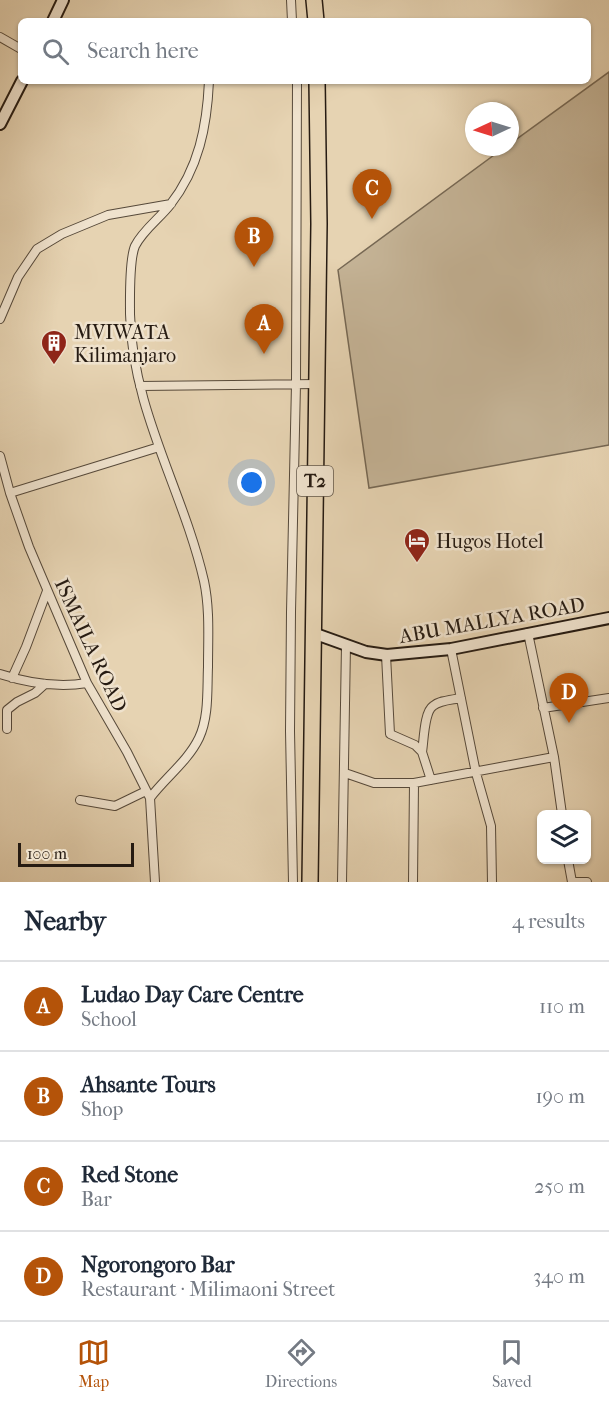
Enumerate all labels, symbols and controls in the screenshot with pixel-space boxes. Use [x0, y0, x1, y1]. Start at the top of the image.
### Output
search box [18, 18, 591, 84]
icon: search [39, 35, 72, 68]
text: Search here [87, 38, 199, 64]
north arrow [465, 102, 519, 156]
pin: C [352, 170, 392, 219]
pin: B [234, 218, 274, 267]
pin: A [244, 304, 284, 354]
place label: MVIWATA Kilimanjaro [74, 321, 176, 367]
building icon: MVIWATA Kilimanjaro [39, 328, 69, 366]
road number: T2 [297, 466, 333, 496]
your location [237, 468, 266, 497]
hotel icon: Hugos Hotel [402, 526, 432, 564]
place label: Hugos Hotel [436, 530, 544, 553]
street label: ISMAILA ROAD [50, 575, 132, 716]
street label: ABU MALLYA ROAD [397, 593, 587, 648]
pin: D [550, 674, 588, 723]
map controls [537, 810, 591, 864]
button: layers [537, 810, 591, 864]
scale bar [18, 840, 134, 868]
text: 100 m [27, 844, 67, 863]
text: Nearby [24, 906, 106, 937]
text: 4 results [512, 910, 585, 933]
text: Ludao Day Care Centre [81, 982, 304, 1008]
text: A [37, 995, 50, 1018]
text: 110 m [539, 995, 585, 1018]
text: School [81, 1008, 137, 1031]
text: Ahsante Tours [81, 1072, 216, 1098]
text: B [37, 1085, 50, 1108]
text: 190 m [535, 1085, 585, 1108]
text: Shop [81, 1098, 123, 1121]
text: Red Stone [81, 1162, 178, 1188]
text: C [37, 1175, 50, 1198]
text: 250 m [534, 1175, 585, 1198]
text: Bar [81, 1188, 112, 1211]
text: Ngorongoro Bar [81, 1252, 235, 1278]
text: D [36, 1265, 51, 1288]
text: 340 m [533, 1265, 585, 1288]
text: Restaurant · Milimaoni Street [81, 1278, 335, 1301]
tab: Map [77, 1336, 110, 1391]
tab: Directions [265, 1336, 337, 1391]
tab: Saved [492, 1336, 532, 1391]

